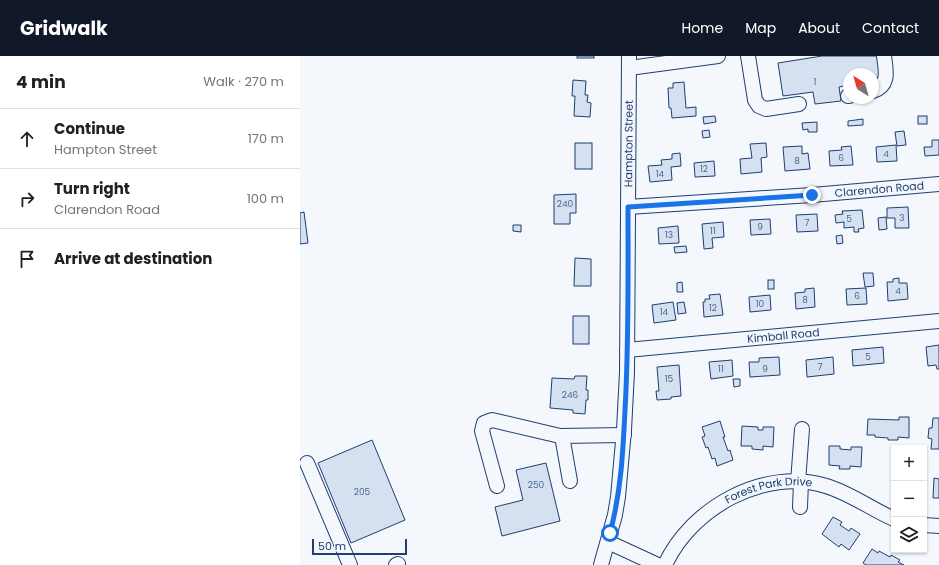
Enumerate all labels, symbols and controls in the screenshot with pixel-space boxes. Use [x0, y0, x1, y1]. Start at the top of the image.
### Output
text: Gridwalk [20, 15, 108, 42]
text: Home [681, 18, 723, 38]
text: Map [745, 18, 776, 38]
text: About [798, 18, 840, 38]
text: Contact [862, 18, 919, 38]
north arrow [843, 68, 879, 104]
text: 4 min [16, 70, 66, 94]
text: Walk · 270 m [203, 72, 284, 91]
house number: 1 [814, 76, 817, 88]
street label: Hampton Street [620, 100, 637, 187]
text: Continue [54, 118, 125, 139]
icon: ahead [16, 128, 38, 150]
text: 170 m [248, 129, 284, 148]
text: Hampton Street [54, 140, 157, 159]
house number: 4 [883, 148, 889, 160]
house number: 6 [838, 152, 844, 164]
house number: 8 [794, 155, 800, 167]
house number: 12 [700, 163, 708, 175]
house number: 14 [656, 168, 665, 180]
street label: Clarendon Road [834, 177, 925, 201]
text: Turn right [54, 178, 130, 199]
route end [803, 186, 821, 204]
icon: right [16, 188, 38, 210]
text: 100 m [247, 189, 284, 208]
house number: 240 [557, 198, 574, 210]
text: Clarendon Road [54, 200, 160, 219]
house number: 3 [899, 212, 905, 224]
house number: 5 [846, 213, 852, 225]
house number: 7 [805, 217, 810, 229]
house number: 9 [757, 221, 763, 233]
house number: 11 [710, 225, 716, 237]
house number: 13 [665, 229, 673, 241]
icon: arrive [16, 248, 38, 270]
text: Arrive at destination [54, 248, 212, 269]
house number: 4 [895, 285, 901, 297]
house number: 6 [854, 290, 860, 302]
house number: 8 [802, 294, 808, 306]
house number: 10 [756, 298, 765, 310]
house number: 12 [709, 302, 717, 314]
house number: 14 [660, 306, 669, 318]
street label: Kimball Road [746, 324, 820, 347]
house number: 5 [865, 351, 871, 363]
house number: 7 [818, 361, 823, 373]
house number: 11 [718, 363, 724, 375]
house number: 9 [762, 363, 768, 375]
house number: 15 [665, 373, 674, 385]
house number: 246 [562, 389, 579, 401]
map controls [891, 445, 927, 553]
button: + [891, 445, 927, 481]
street label: Forest Park Drive [722, 473, 814, 507]
house number: 250 [528, 479, 545, 491]
button: − [891, 481, 927, 517]
house number: 205 [354, 486, 371, 498]
button: layers [891, 517, 927, 553]
route start [601, 524, 619, 542]
scale bar [312, 537, 407, 556]
text: 50 m [318, 538, 346, 554]

